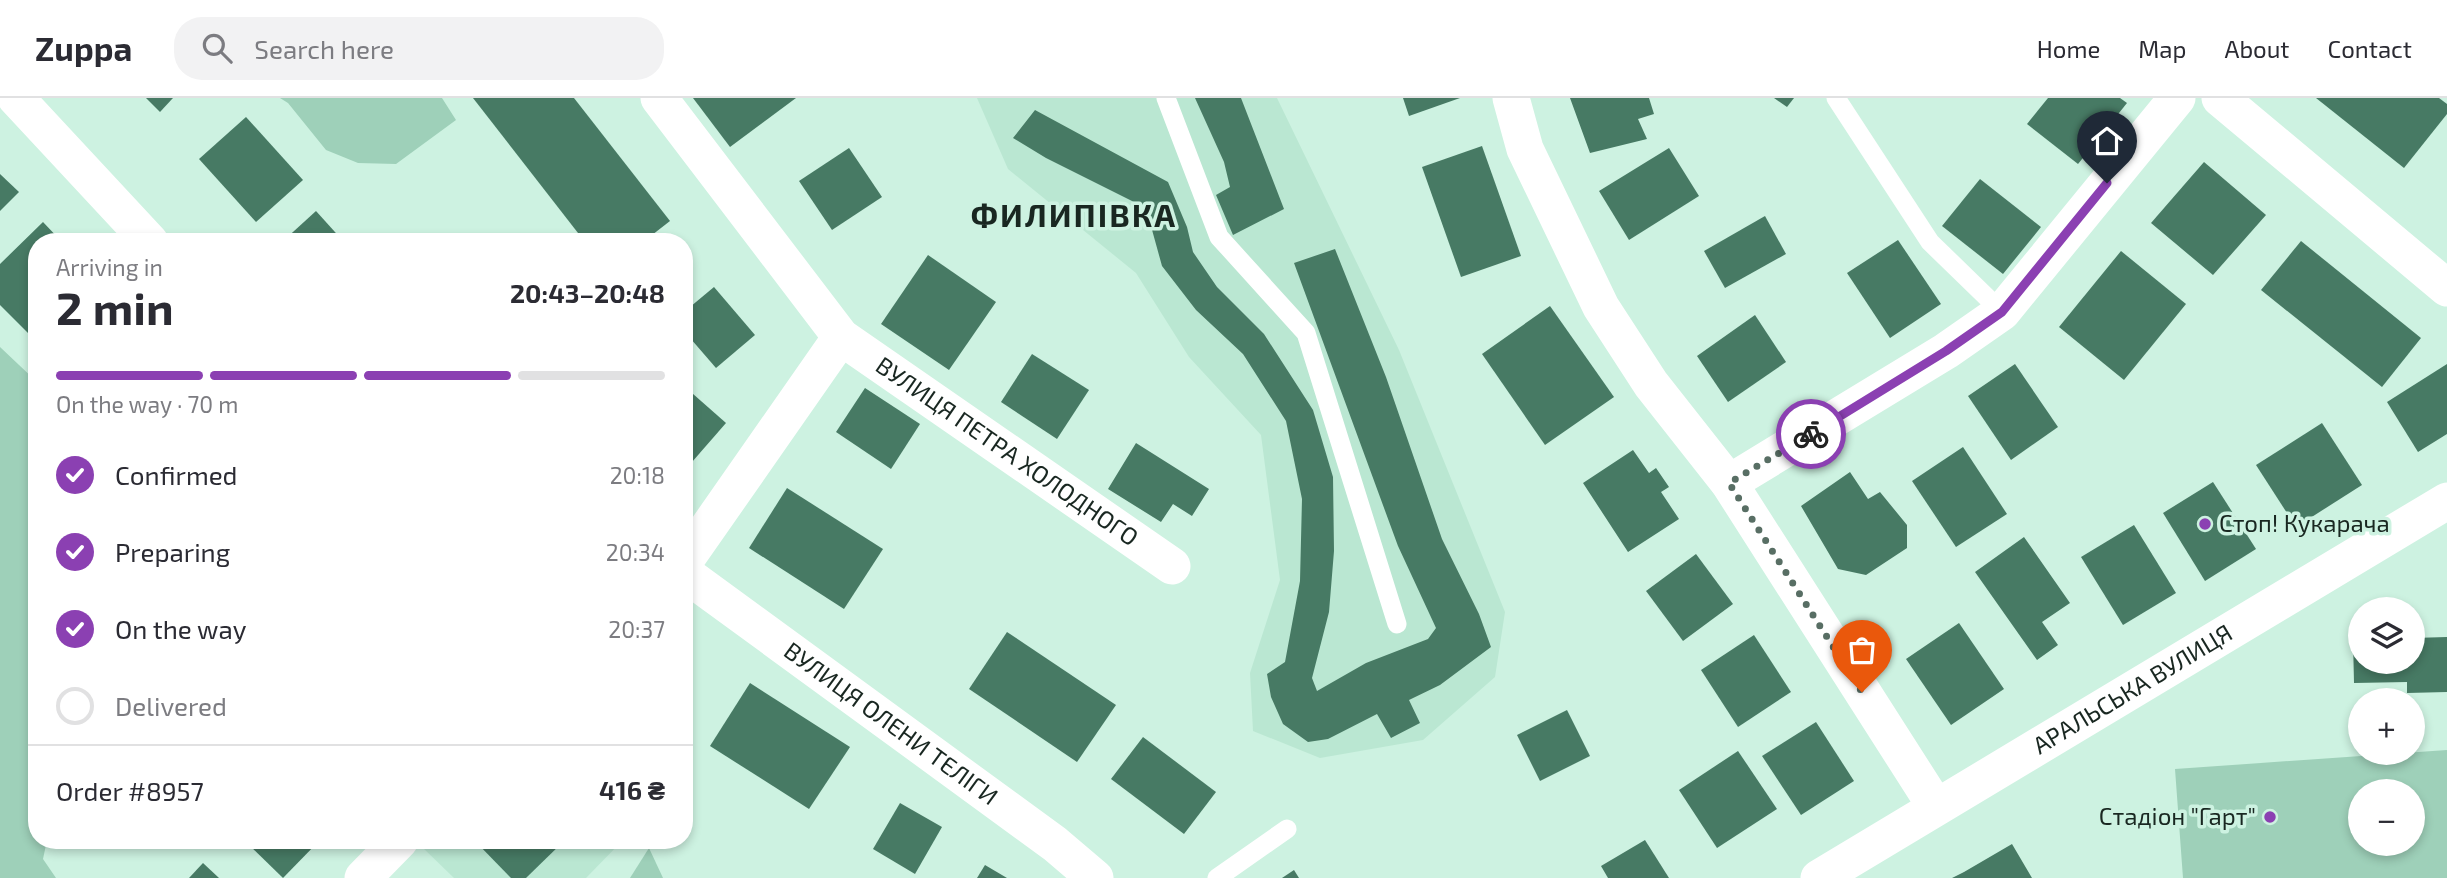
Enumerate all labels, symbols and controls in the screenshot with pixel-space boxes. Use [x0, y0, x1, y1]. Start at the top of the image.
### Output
search box [174, 17, 664, 80]
text: Zuppa [35, 28, 132, 68]
icon: search [198, 29, 236, 67]
text: Search here [254, 33, 394, 64]
text: Home [2037, 34, 2100, 63]
text: Map [2138, 34, 2186, 63]
text: About [2224, 34, 2290, 63]
text: Contact [2328, 34, 2412, 63]
pin [2077, 111, 2137, 183]
icon: home [2088, 122, 2126, 160]
district label: ФИЛИПІВКА [971, 195, 1177, 233]
text: Arriving in [56, 253, 163, 281]
text: 20:43–20:48 [510, 277, 665, 308]
text: 2 min [56, 279, 174, 334]
street label: ВУЛИЦЯ ПЕТРА ХОЛОДНОГО [871, 350, 1144, 551]
text: On the way · 70 m [56, 390, 238, 418]
courier [1776, 399, 1846, 469]
icon: bike [1792, 415, 1830, 453]
icon: check [56, 456, 94, 494]
text: Confirmed [115, 459, 238, 490]
text: 20:18 [610, 461, 665, 489]
place label: Стоп! Кукарача [2219, 508, 2390, 538]
marker: Стоп! Кукарача [2197, 516, 2213, 532]
icon: check [56, 533, 94, 571]
text: Preparing [115, 536, 230, 567]
text: 20:34 [606, 538, 665, 566]
map controls [2348, 597, 2425, 856]
button: layers [2348, 597, 2425, 674]
icon: check [56, 610, 94, 648]
text: On the way [115, 613, 246, 644]
text: 20:37 [608, 615, 665, 643]
street label: АРАЛЬСЬКА ВУЛИЦЯ [2027, 617, 2237, 759]
pin [1832, 620, 1892, 692]
icon: bag [1843, 631, 1881, 669]
street label: ВУЛИЦЯ ОЛЕНИ ТЕЛІГИ [779, 635, 1004, 810]
button: + [2348, 688, 2425, 765]
text: Delivered [115, 690, 227, 721]
text: 416 ₴ [599, 774, 665, 805]
text: Order #8957 [56, 775, 204, 806]
button: − [2348, 779, 2425, 856]
place label: Стадіон "Гарт" [2099, 801, 2256, 830]
marker: Стадіон "Гарт" [2262, 809, 2278, 825]

